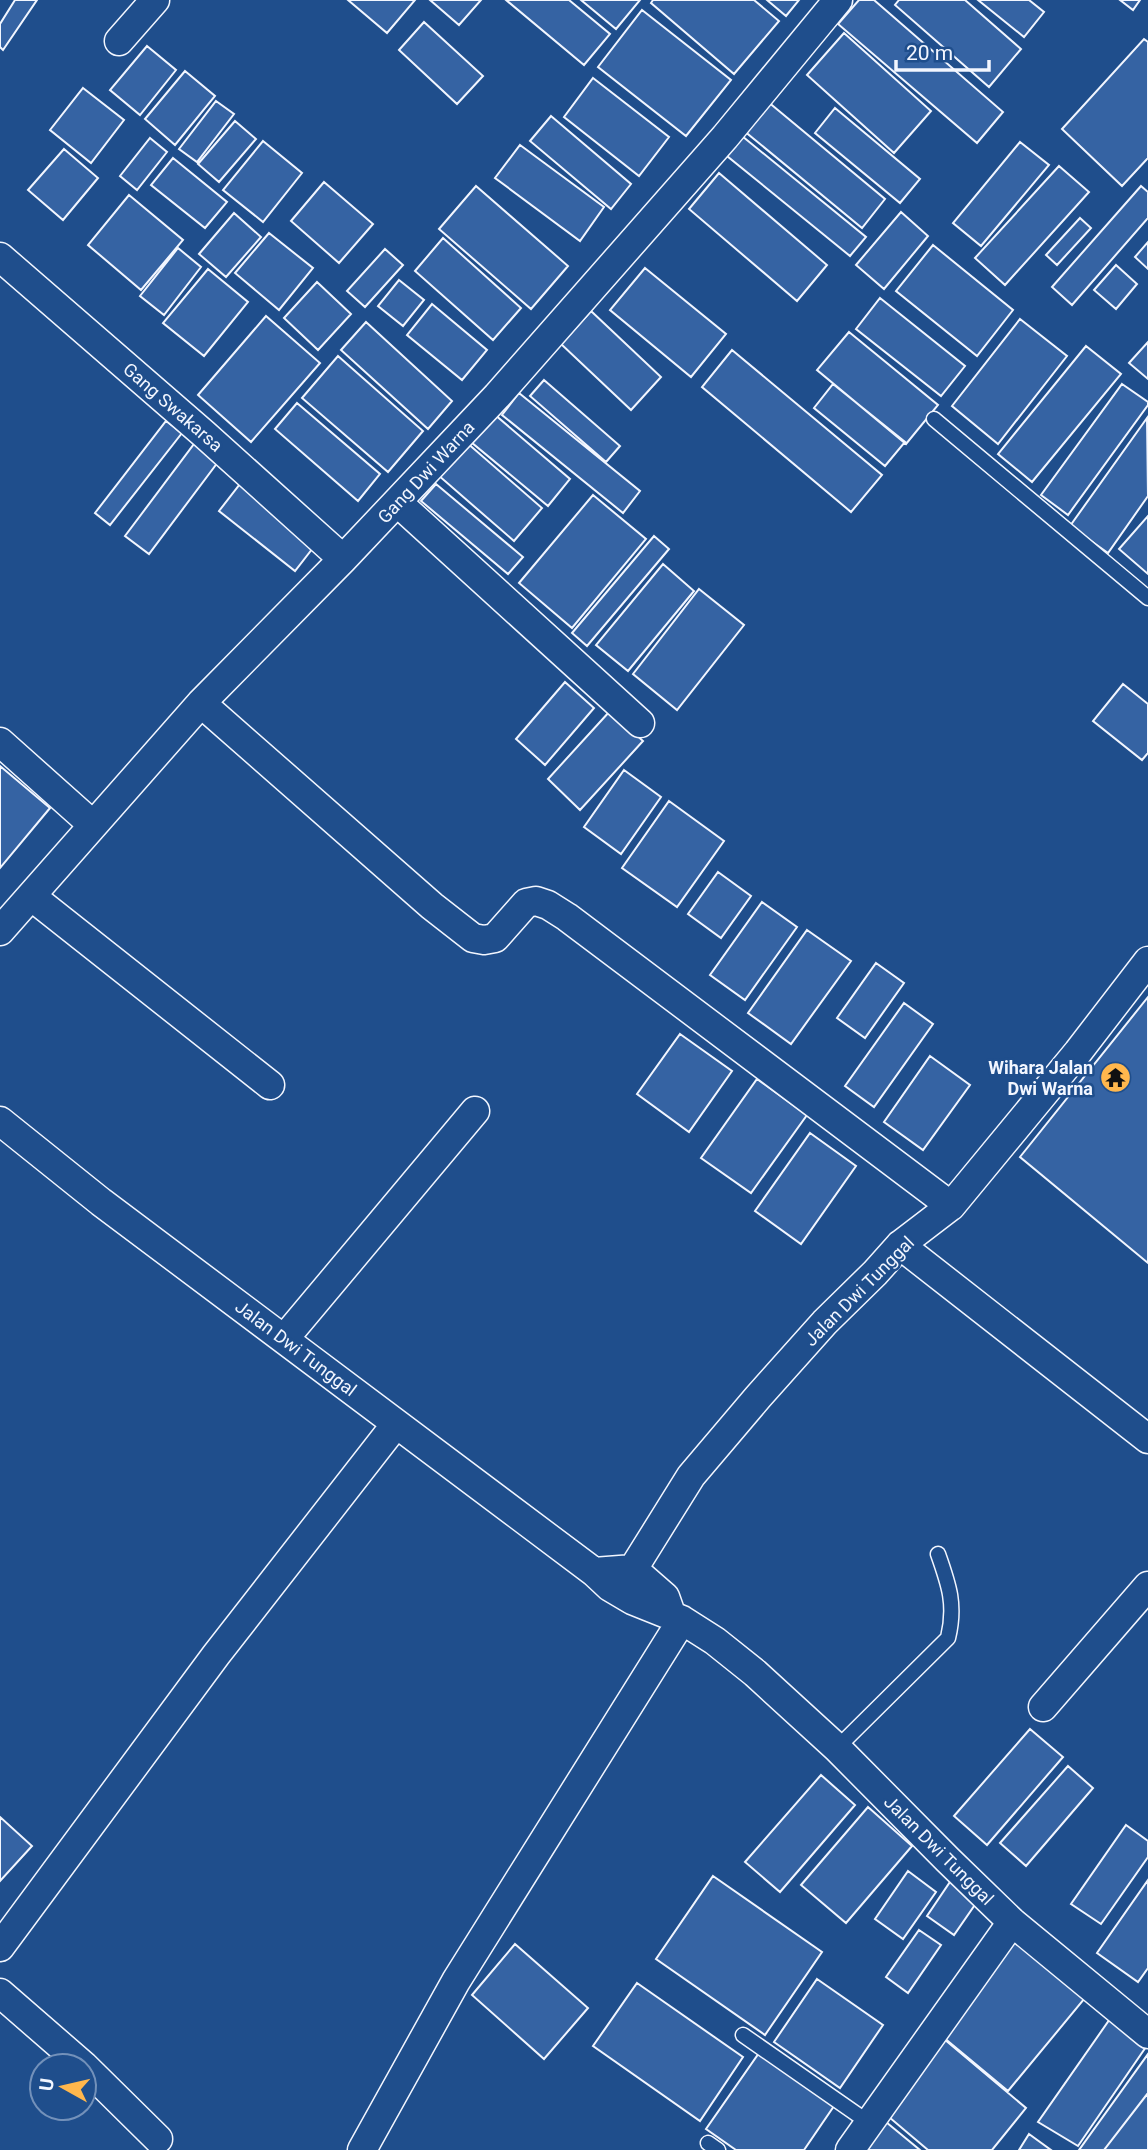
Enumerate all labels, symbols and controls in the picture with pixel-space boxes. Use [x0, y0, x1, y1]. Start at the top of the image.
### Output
scale bar [896, 28, 989, 72]
text: 20 m [906, 41, 953, 65]
street label: Gang Swakarsa [119, 358, 227, 456]
street label: Gang Dwi Warna [373, 417, 479, 527]
place label: Wihara Jalan Dwi Warna [988, 1057, 1093, 1099]
temple icon: Wihara Jalan Dwi Warna [1099, 1060, 1133, 1094]
street label: Jalan Dwi Tunggal [800, 1232, 918, 1350]
street label: Jalan Dwi Tunggal [231, 1296, 361, 1400]
street label: Jalan Dwi Tunggal [880, 1791, 998, 1909]
north arrow [28, 2052, 98, 2122]
text: U [34, 2077, 59, 2093]

